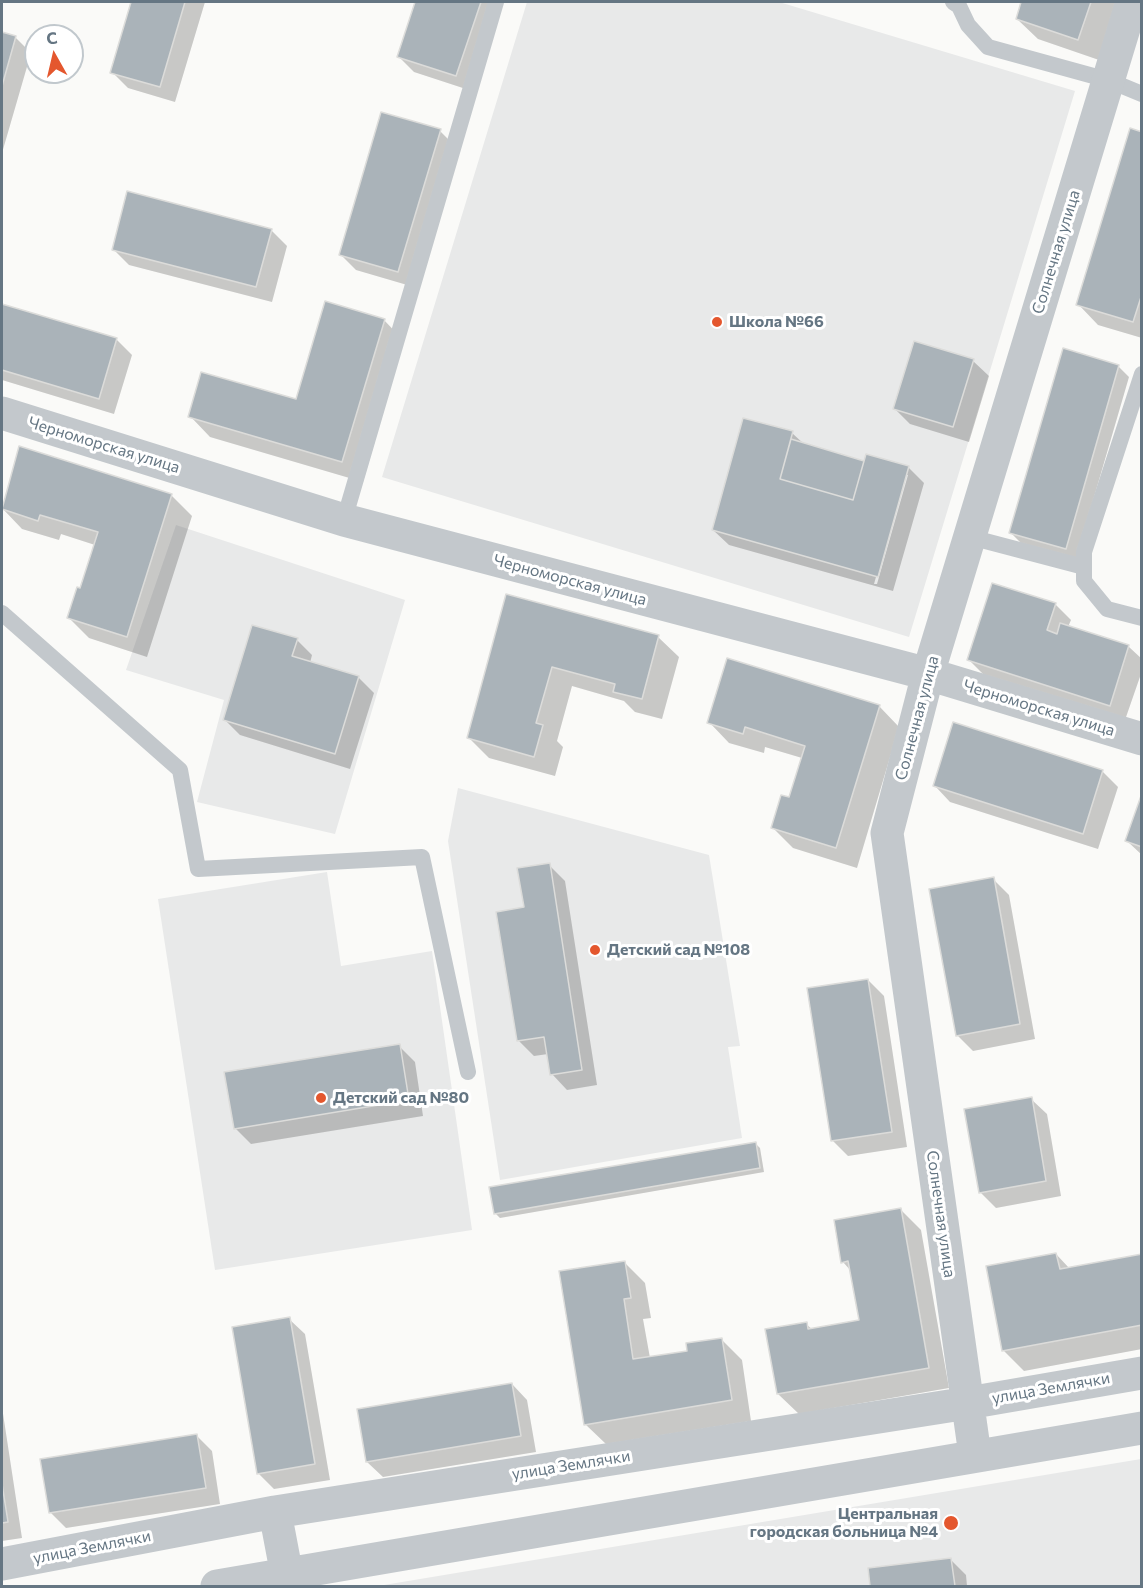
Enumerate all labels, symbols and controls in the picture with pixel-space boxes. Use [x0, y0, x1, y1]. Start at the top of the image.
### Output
north arrow [24, 24, 84, 84]
text: С [45, 27, 58, 48]
street label: Солнечная улица [1028, 188, 1084, 316]
place label: Школа №66 [729, 312, 824, 332]
marker: Школа №66 [710, 315, 724, 329]
street label: Черноморская улица [26, 413, 182, 477]
street label: Черноморская улица [491, 550, 649, 610]
street label: Солнечная улица [891, 654, 943, 782]
street label: Черноморская улица [961, 676, 1117, 740]
place label: Детский сад №108 [607, 940, 750, 960]
marker: Детский сад №108 [588, 943, 602, 957]
place label: Детский сад №80 [333, 1088, 469, 1108]
marker: Детский сад №80 [314, 1091, 328, 1105]
street label: Солнечная улица [923, 1149, 959, 1279]
street label: улица Землячки [990, 1368, 1112, 1408]
street label: улица Землячки [510, 1446, 632, 1484]
place label: Центральная городская больница №4 [750, 1504, 938, 1542]
marker: Центральная городская больница №4 [942, 1514, 960, 1532]
street label: улица Землячки [31, 1526, 153, 1568]

